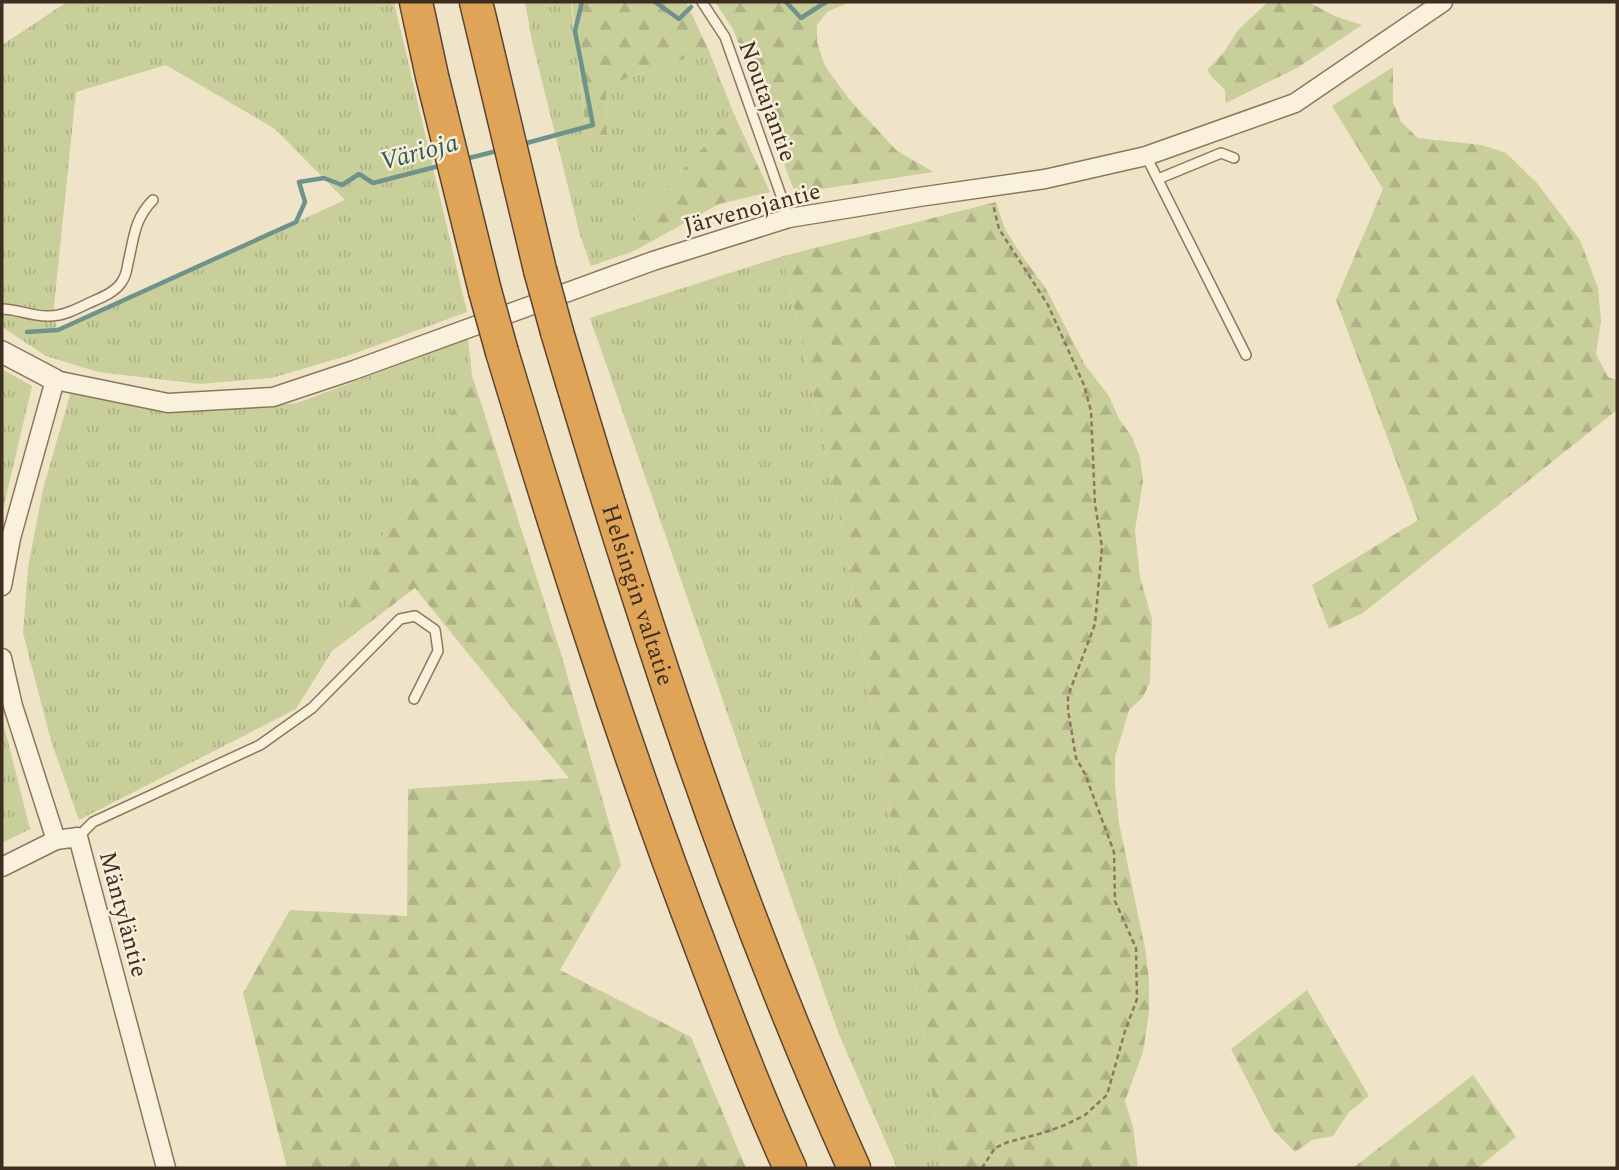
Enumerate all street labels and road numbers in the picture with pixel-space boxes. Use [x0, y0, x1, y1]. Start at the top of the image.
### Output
street label: Noutajantie [728, 36, 806, 167]
street label: Järvenojantie [680, 173, 825, 245]
street label: Helsingin valtatie [591, 500, 683, 690]
street label: Mäntyläntie [89, 847, 157, 981]

